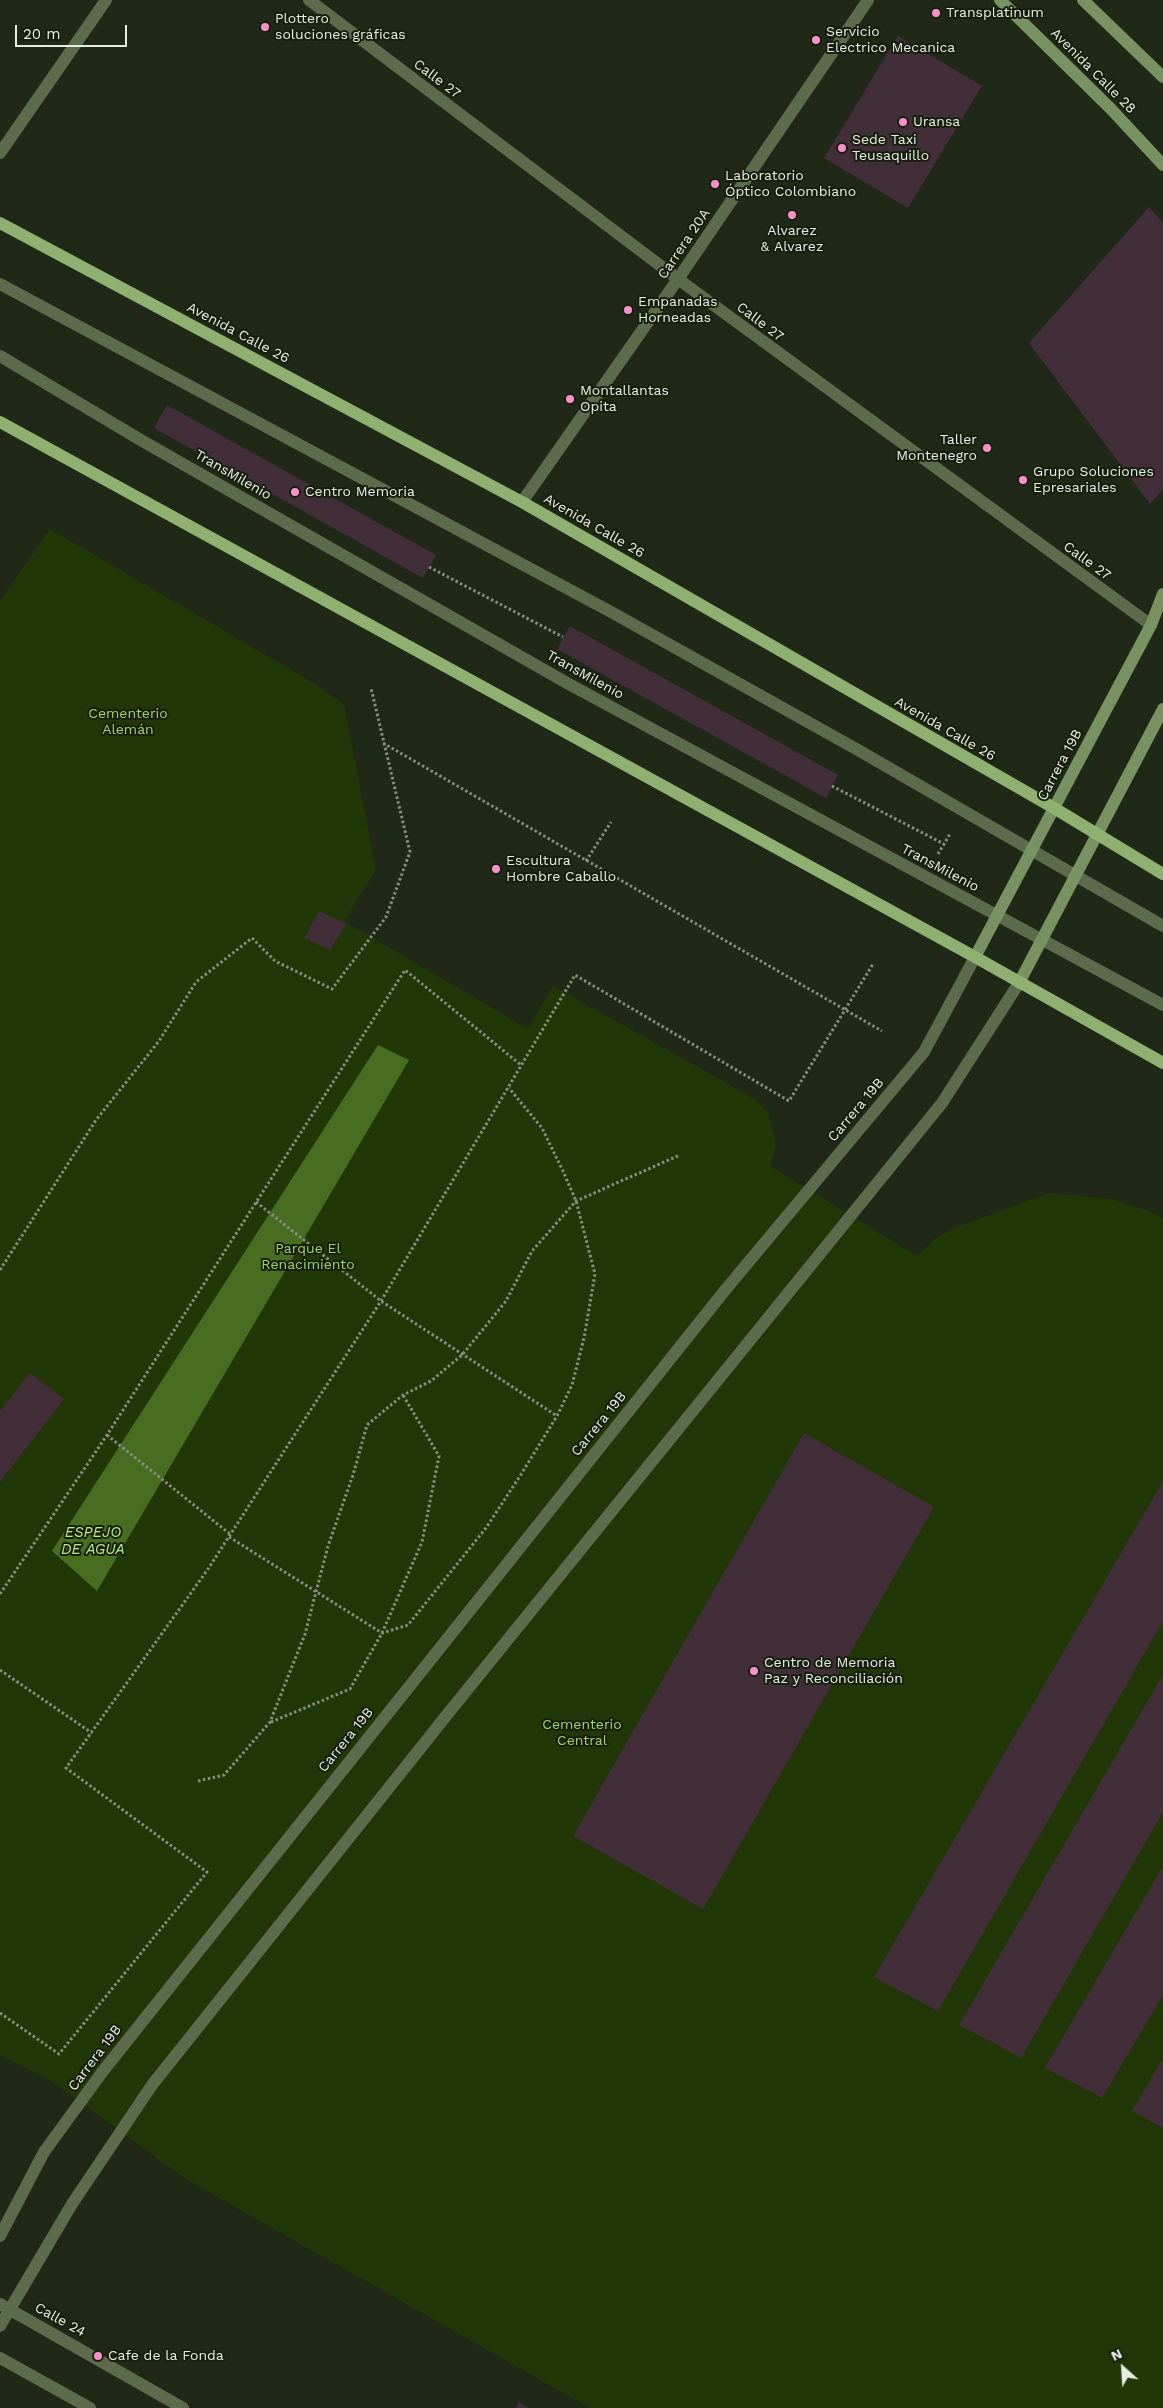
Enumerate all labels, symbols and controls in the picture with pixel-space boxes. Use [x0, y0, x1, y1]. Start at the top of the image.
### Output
place label: Transplatinum [946, 5, 1044, 21]
marker: Transplatinum [930, 7, 942, 19]
place label: Plottero soluciones gráficas [275, 11, 406, 44]
scale bar [18, 15, 130, 47]
marker: Plottero soluciones gráficas [259, 21, 271, 33]
place label: Servicio Electrico Mecanica [826, 24, 955, 56]
text: 20 m [23, 25, 61, 43]
street label: Avenida Calle 28 [1047, 25, 1139, 117]
marker: Servicio Electrico Mecanica [810, 34, 822, 46]
street label: Calle 27 [410, 56, 464, 102]
place label: Uransa [913, 114, 960, 130]
marker: Uransa [897, 116, 909, 128]
place label: Sede Taxi Teusaquillo [852, 132, 929, 164]
marker: Sede Taxi Teusaquillo [836, 142, 848, 154]
place label: Laboratorio Óptico Colombiano [725, 168, 856, 200]
marker: Laboratorio Óptico Colombiano [709, 178, 721, 190]
street label: Carrera 20A [654, 206, 714, 282]
marker: Alvarez & Alvarez [786, 209, 798, 221]
place label: Alvarez & Alvarez [761, 223, 823, 256]
place label: Empanadas Horneadas [638, 294, 718, 326]
street label: Avenida Calle 26 [184, 299, 292, 367]
street label: Calle 27 [733, 299, 787, 345]
marker: Empanadas Horneadas [622, 304, 634, 316]
place label: Montallantas Opita [580, 383, 669, 416]
marker: Montallantas Opita [564, 393, 576, 405]
place label: Taller Montenegro [896, 432, 977, 464]
marker: Taller Montenegro [981, 442, 993, 454]
street label: TransMilenio [192, 446, 274, 504]
place label: Grupo Soluciones Epresariales [1033, 464, 1154, 497]
marker: Grupo Soluciones Epresariales [1017, 474, 1029, 486]
place label: Centro Memoria [305, 484, 415, 500]
marker: Centro Memoria [289, 486, 301, 498]
street label: Avenida Calle 26 [541, 490, 647, 562]
street label: Calle 27 [1060, 538, 1114, 584]
street label: TransMilenio [543, 647, 627, 703]
street label: Avenida Calle 26 [892, 693, 998, 765]
park label: Cementerio Alemán [88, 706, 168, 739]
street label: Carrera 19B [1034, 727, 1086, 803]
street label: TransMilenio [898, 840, 982, 896]
place label: Escultura Hombre Caballo [506, 853, 616, 886]
marker: Escultura Hombre Caballo [490, 863, 502, 875]
street label: Carrera 19B [824, 1075, 888, 1145]
park label: Parque El Renacimiento [261, 1241, 355, 1274]
street label: Carrera 19B [568, 1388, 630, 1460]
water label: ESPEJO DE AGUA [61, 1524, 125, 1559]
place label: Centro de Memoria Paz y Reconciliación [764, 1655, 903, 1688]
marker: Centro de Memoria Paz y Reconciliación [748, 1665, 760, 1677]
street label: Carrera 19B [315, 1704, 377, 1776]
park label: Cementerio Central [542, 1717, 622, 1750]
street label: Carrera 19B [65, 2022, 125, 2094]
street label: Calle 24 [32, 2299, 88, 2341]
north arrow [1098, 2343, 1148, 2393]
text: N [1108, 2345, 1125, 2364]
place label: Cafe de la Fonda [108, 2348, 224, 2364]
marker: Cafe de la Fonda [92, 2350, 104, 2362]

